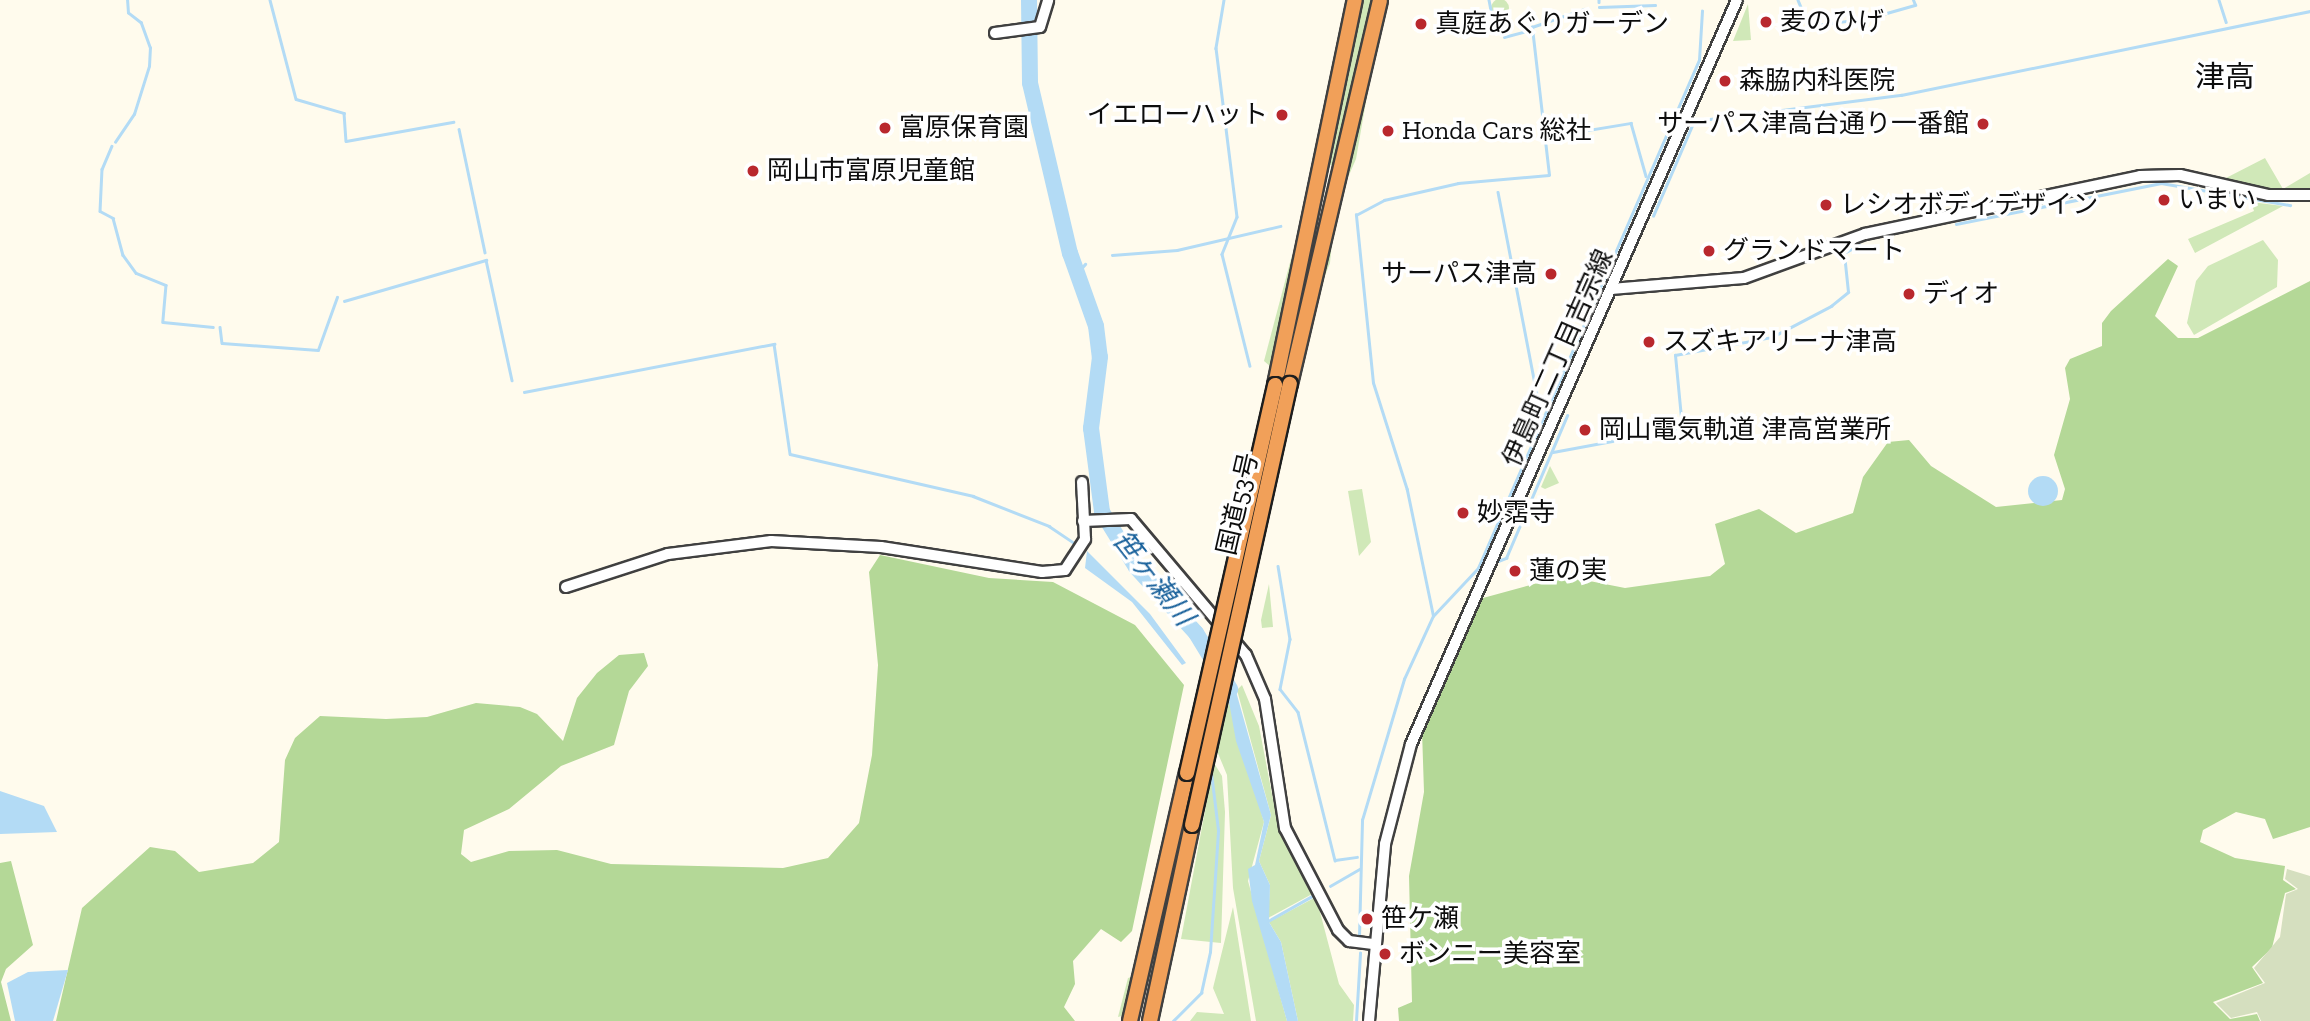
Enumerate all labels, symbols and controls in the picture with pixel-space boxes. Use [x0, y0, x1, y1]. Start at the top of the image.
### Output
place label: 麦のひげ [1780, 6, 1884, 38]
place label: 真庭あぐりガーデン [1435, 8, 1669, 40]
marker: 麦のひげ [1758, 14, 1774, 30]
marker: 真庭あぐりガーデン [1413, 16, 1429, 32]
district label: 津高 [2195, 59, 2255, 95]
place label: 森脇内科医院 [1739, 65, 1895, 97]
marker: 森脇内科医院 [1717, 73, 1733, 89]
place label: イエローハット [1086, 99, 1268, 131]
marker: イエローハット [1274, 107, 1290, 123]
place label: サーパス津高台通り一番館 [1657, 108, 1969, 140]
place label: 富原保育園 [899, 112, 1029, 144]
place label: Honda Cars 総社 [1402, 115, 1592, 147]
marker: サーパス津高台通り一番館 [1975, 116, 1991, 132]
marker: 富原保育園 [877, 120, 893, 136]
marker: Honda Cars 総社 [1380, 123, 1396, 139]
place label: 岡山市富原児童館 [767, 155, 975, 187]
marker: 岡山市富原児童館 [745, 163, 761, 179]
place label: いまい [2178, 184, 2256, 216]
place label: レシオボディデザイン [1840, 189, 2100, 221]
marker: いまい [2156, 192, 2172, 208]
marker: レシオボディデザイン [1818, 197, 1834, 213]
place label: グランドマート [1723, 235, 1905, 267]
marker: グランドマート [1701, 243, 1717, 259]
street label: 伊島町二丁目吉宗線 [1496, 245, 1620, 471]
place label: サーパス津高 [1381, 258, 1537, 290]
marker: サーパス津高 [1543, 266, 1559, 282]
place label: ディオ [1923, 278, 2001, 310]
marker: ディオ [1901, 286, 1917, 302]
place label: スズキアリーナ津高 [1663, 326, 1897, 358]
marker: スズキアリーナ津高 [1641, 334, 1657, 350]
place label: 岡山電気軌道 津高営業所 [1599, 414, 1891, 446]
marker: 岡山電気軌道 津高営業所 [1577, 422, 1593, 438]
street label: 国道53号 [1211, 450, 1265, 558]
place label: 妙霑寺 [1477, 497, 1555, 529]
marker: 妙霑寺 [1455, 505, 1471, 521]
water label: 笹ヶ瀬川 [1105, 524, 1201, 632]
place label: 蓮の実 [1529, 555, 1607, 587]
marker: 蓮の実 [1507, 563, 1523, 579]
place label: 笹ケ瀬 [1381, 903, 1459, 935]
marker: 笹ケ瀬 [1359, 911, 1375, 927]
place label: ボンニー美容室 [1399, 938, 1581, 970]
marker: ボンニー美容室 [1377, 946, 1393, 962]

